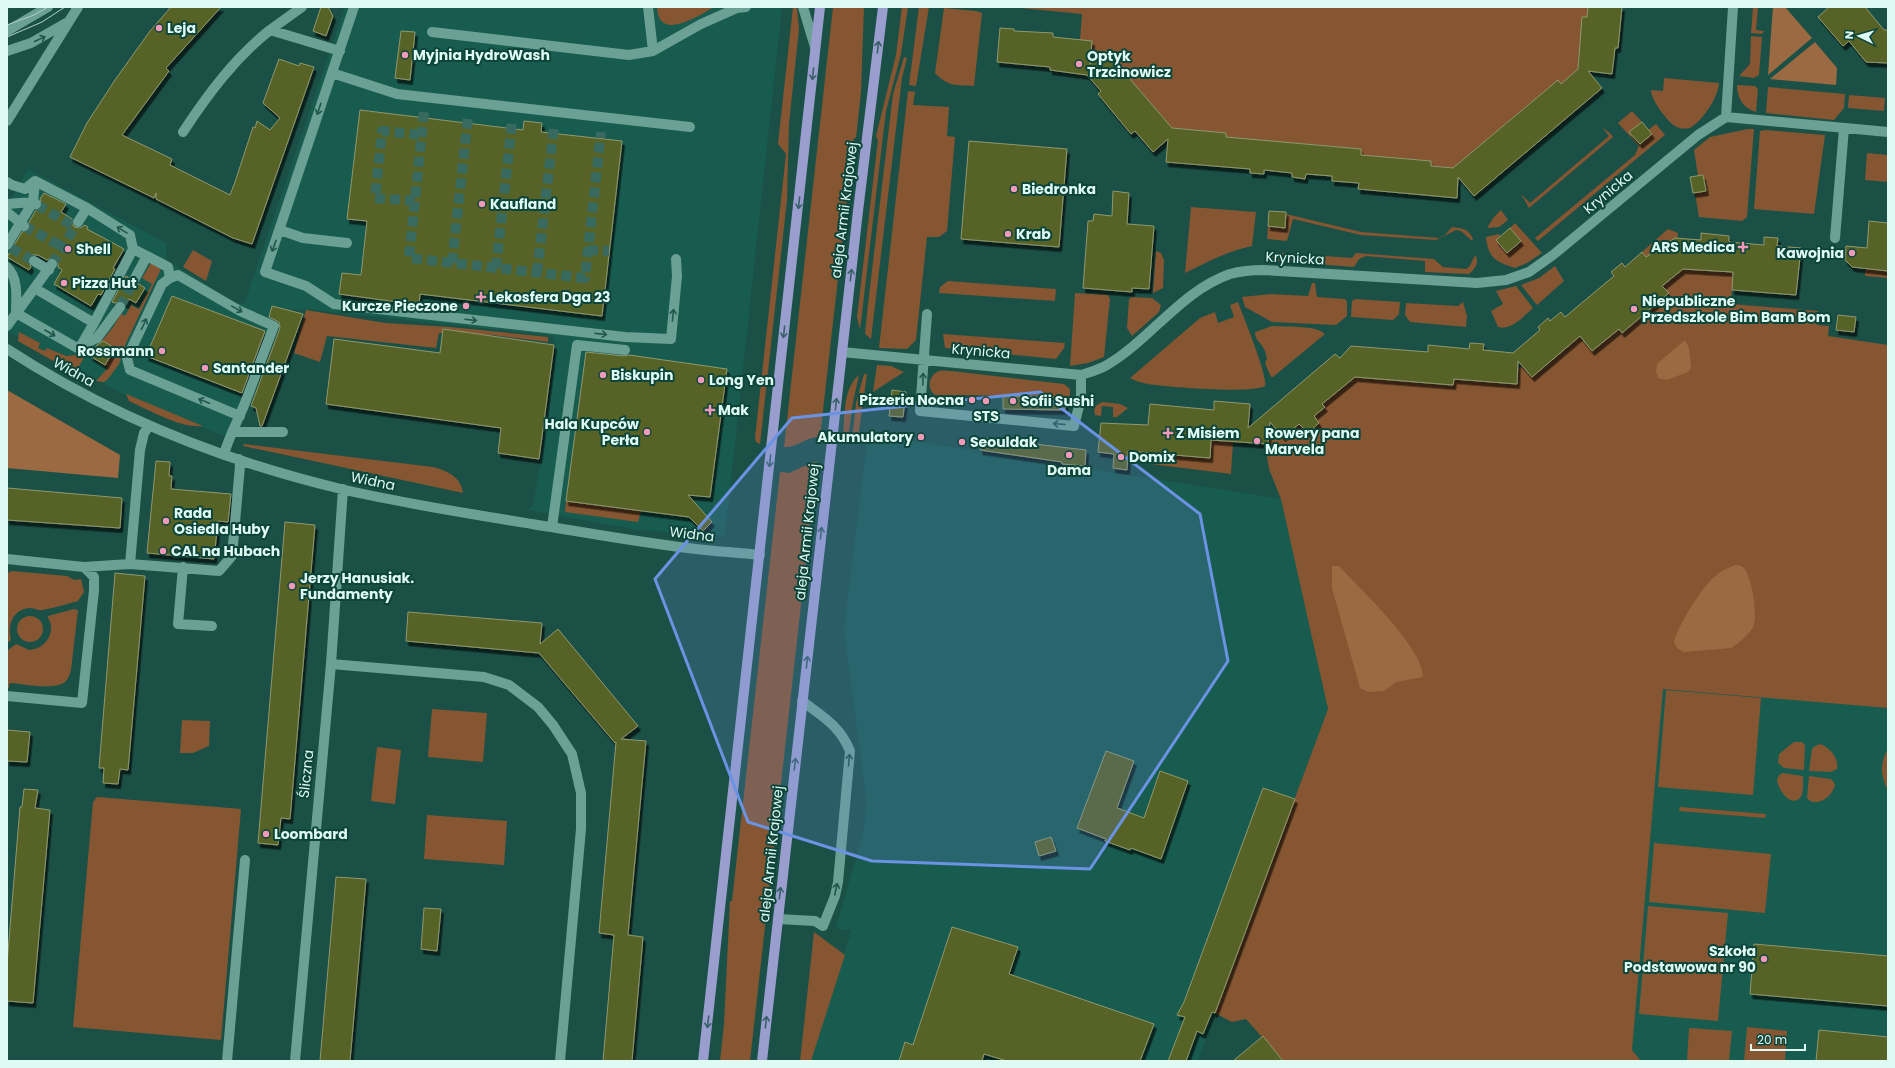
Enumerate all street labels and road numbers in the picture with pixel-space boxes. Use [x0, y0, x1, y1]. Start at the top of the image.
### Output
street label: aleja Armii Krajowej [826, 141, 862, 279]
street label: Krynicka [1579, 165, 1637, 219]
street label: Krynicka [1265, 246, 1325, 270]
street label: Krynicka [951, 338, 1011, 364]
street label: Widna [49, 352, 99, 392]
street label: aleja Armii Krajowej [790, 463, 824, 601]
street label: Widna [349, 467, 397, 495]
street label: Widna [668, 521, 716, 547]
street label: Śliczna [294, 749, 318, 799]
street label: aleja Armii Krajowej [754, 785, 788, 923]

